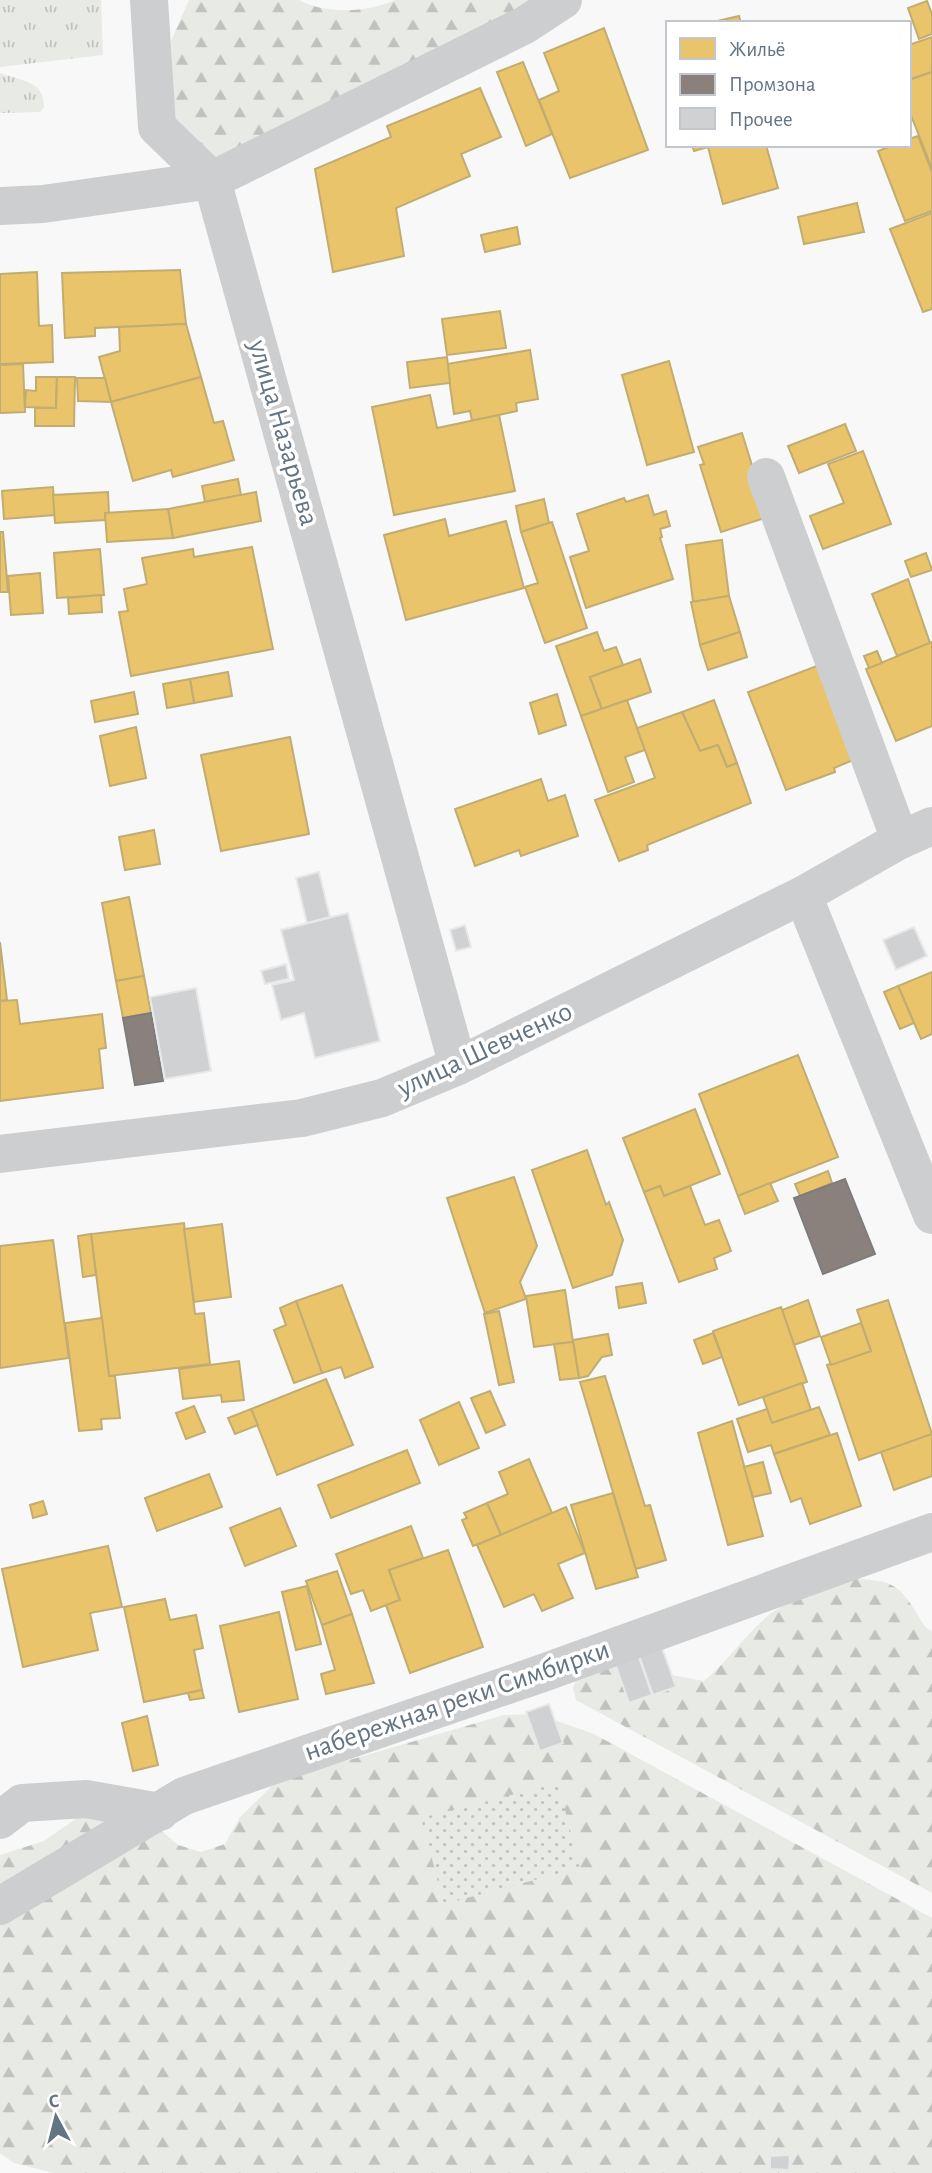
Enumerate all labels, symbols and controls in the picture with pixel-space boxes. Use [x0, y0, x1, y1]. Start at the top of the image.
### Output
legend [666, 21, 911, 147]
text: Жильё [729, 39, 785, 60]
text: Промзона [729, 74, 816, 95]
text: Прочее [729, 109, 793, 130]
street label: улица Назарьева [243, 336, 323, 529]
street label: улица Шевченко [392, 997, 577, 1103]
street label: набережная реки Симбирки [301, 1636, 613, 1766]
north arrow [21, 2082, 91, 2152]
text: С [48, 2092, 60, 2112]

